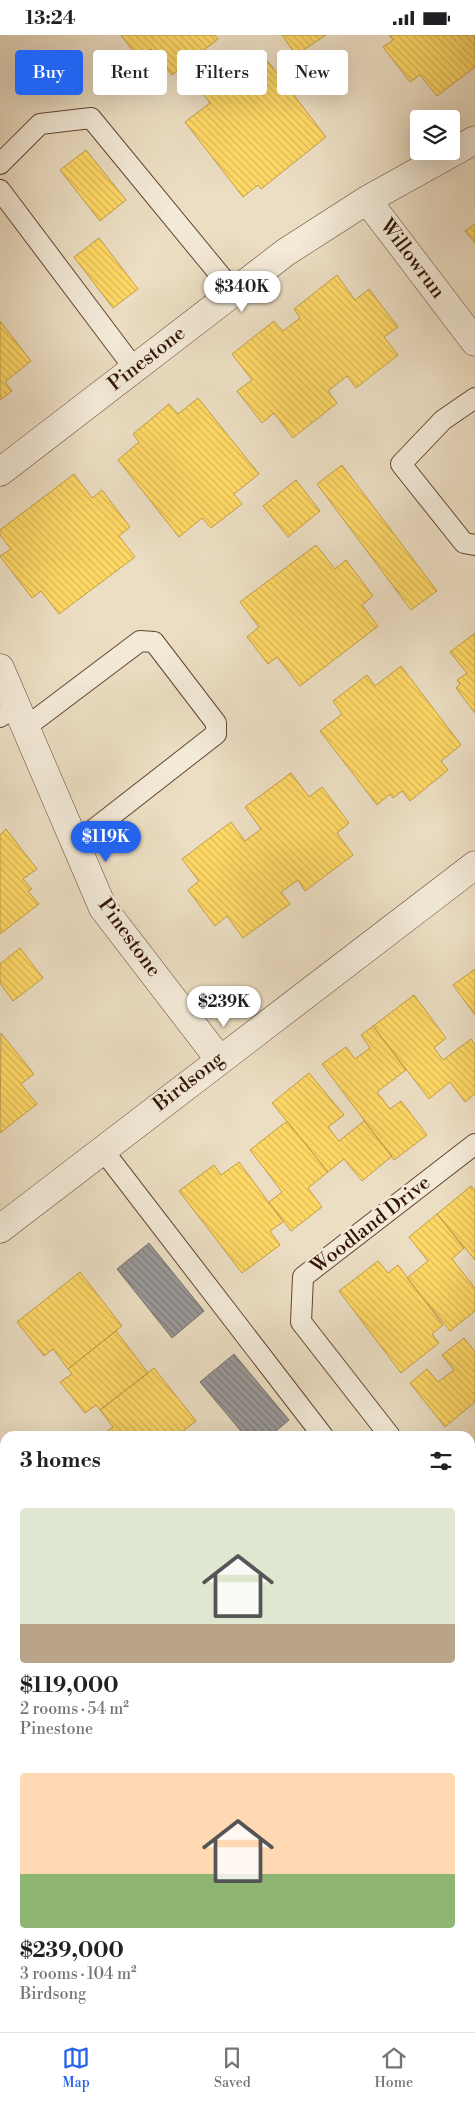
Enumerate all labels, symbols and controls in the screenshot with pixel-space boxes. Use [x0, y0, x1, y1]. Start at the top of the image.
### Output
text: 13:24 [25, 6, 76, 30]
chip: Buy [15, 50, 83, 95]
chip: Rent [93, 50, 167, 95]
chip: Filters [177, 50, 267, 95]
chip: New [277, 50, 348, 95]
map controls [410, 110, 460, 160]
button: layers [410, 110, 460, 160]
street label: Willowrun [373, 214, 450, 304]
pin: $340K [207, 271, 277, 313]
text: $340K [215, 277, 269, 297]
street label: Pinestone [103, 321, 191, 397]
pin: $119K [71, 821, 141, 863]
text: $119K [82, 827, 130, 847]
street label: Pinestone [92, 894, 166, 982]
pin: $239K [189, 985, 259, 1028]
text: $239K [198, 992, 250, 1012]
street label: Birdsong [148, 1046, 230, 1118]
street label: Woodland Drive [305, 1171, 436, 1280]
icon: filters [427, 1447, 455, 1475]
text: 3 homes [20, 1448, 101, 1474]
icon: home [193, 1541, 283, 1631]
text: $119,000 [20, 1673, 118, 1699]
text: 2 rooms · 54 m² [20, 1699, 129, 1719]
text: Pinestone [20, 1719, 93, 1739]
icon: home [193, 1806, 283, 1896]
text: $239,000 [20, 1938, 124, 1964]
text: 3 rooms · 104 m² [20, 1964, 137, 1984]
text: Birdsong [20, 1984, 86, 2004]
tab: Map [62, 2044, 90, 2092]
tab: Saved [214, 2044, 251, 2092]
tab: Home [375, 2044, 413, 2092]

